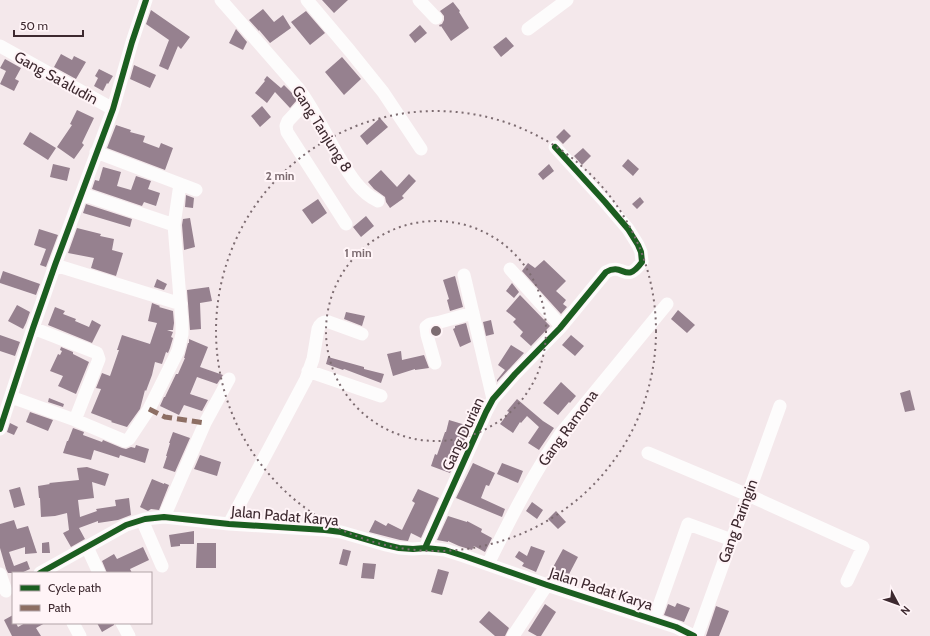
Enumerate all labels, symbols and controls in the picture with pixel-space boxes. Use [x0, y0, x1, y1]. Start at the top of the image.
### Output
scale bar [14, 12, 83, 38]
text: 50 m [20, 18, 48, 33]
street label: Gang Sa'aludin [11, 48, 101, 108]
street label: Gang Tanjung 8 [288, 82, 356, 176]
text: 2 min [266, 168, 294, 183]
text: 1 min [344, 245, 372, 260]
centre of rings [429, 324, 443, 338]
street label: Gang Ramona [534, 386, 602, 470]
street label: Gang Durian [438, 395, 488, 473]
street label: Gang Paringin [715, 477, 761, 565]
street label: Jalan Padat Karya [229, 502, 340, 530]
street label: Jalan Padat Karya [546, 563, 656, 614]
legend [12, 572, 152, 624]
text: Cycle path [48, 580, 101, 595]
north arrow [878, 584, 918, 624]
text: Path [48, 600, 71, 615]
text: N [898, 603, 913, 618]

